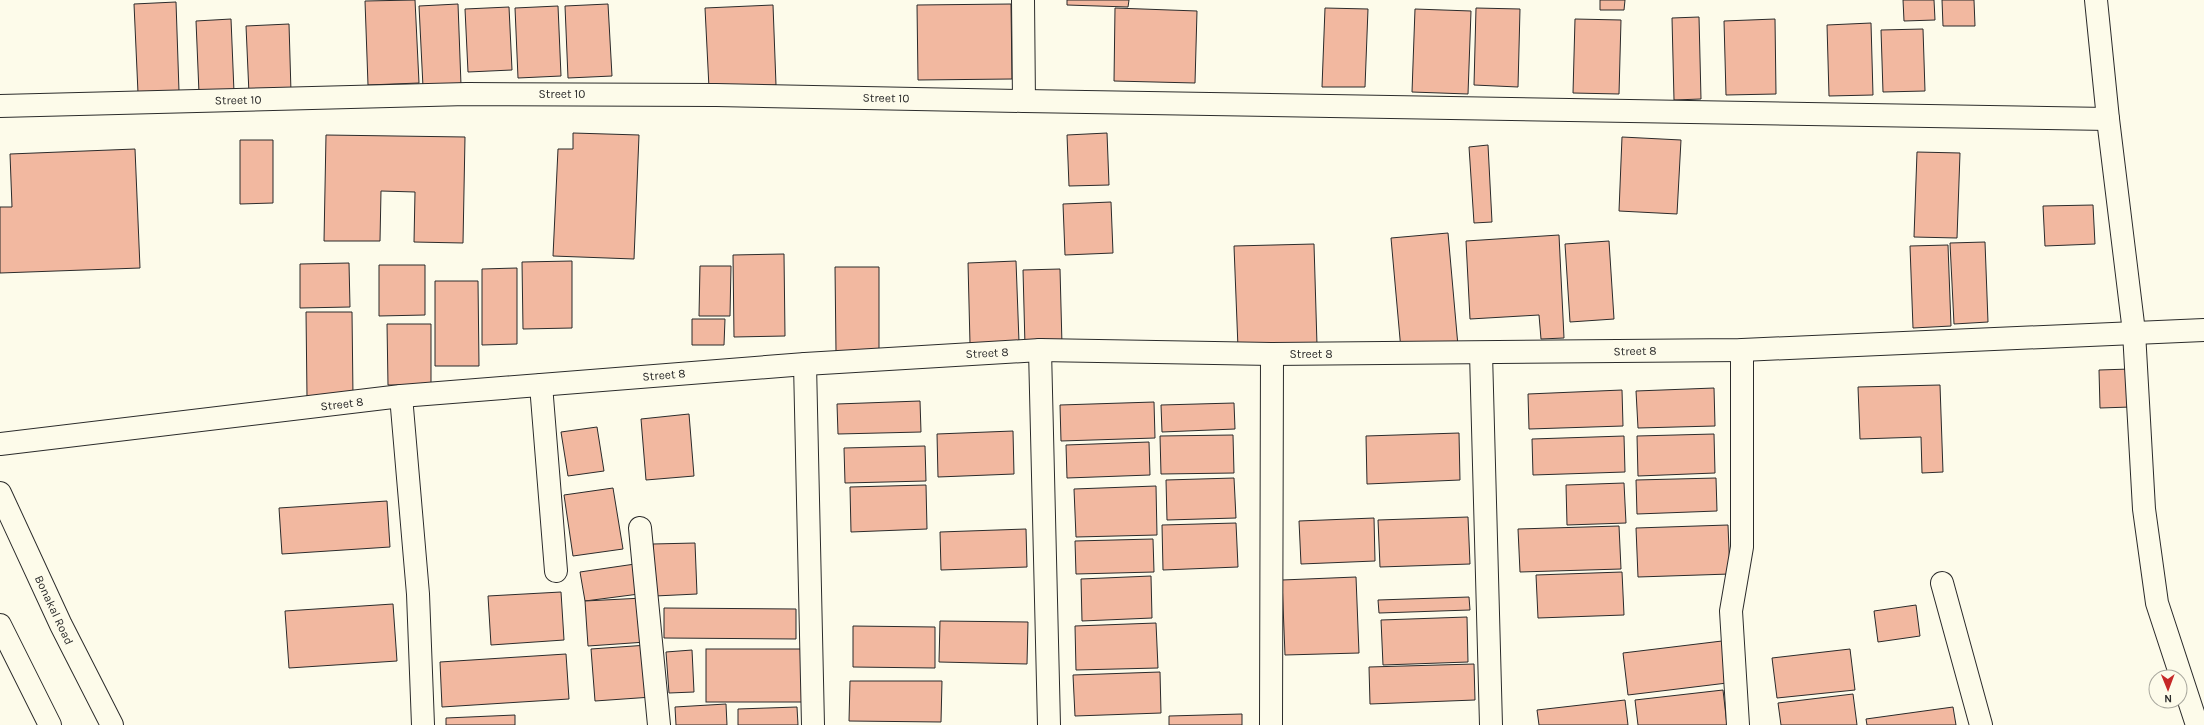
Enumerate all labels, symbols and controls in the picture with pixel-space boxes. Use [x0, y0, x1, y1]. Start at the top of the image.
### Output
street label: Street 10 [539, 87, 585, 101]
street label: Street 10 [862, 91, 910, 105]
street label: Street 10 [214, 93, 262, 107]
street label: Street 8 [1613, 344, 1657, 358]
street label: Street 8 [965, 345, 1009, 361]
street label: Street 8 [1289, 347, 1333, 361]
street label: Street 8 [642, 366, 686, 384]
street label: Street 8 [320, 394, 364, 414]
street label: Bonakal Road [32, 573, 76, 647]
north arrow [2148, 669, 2188, 709]
text: N [2164, 692, 2172, 705]

